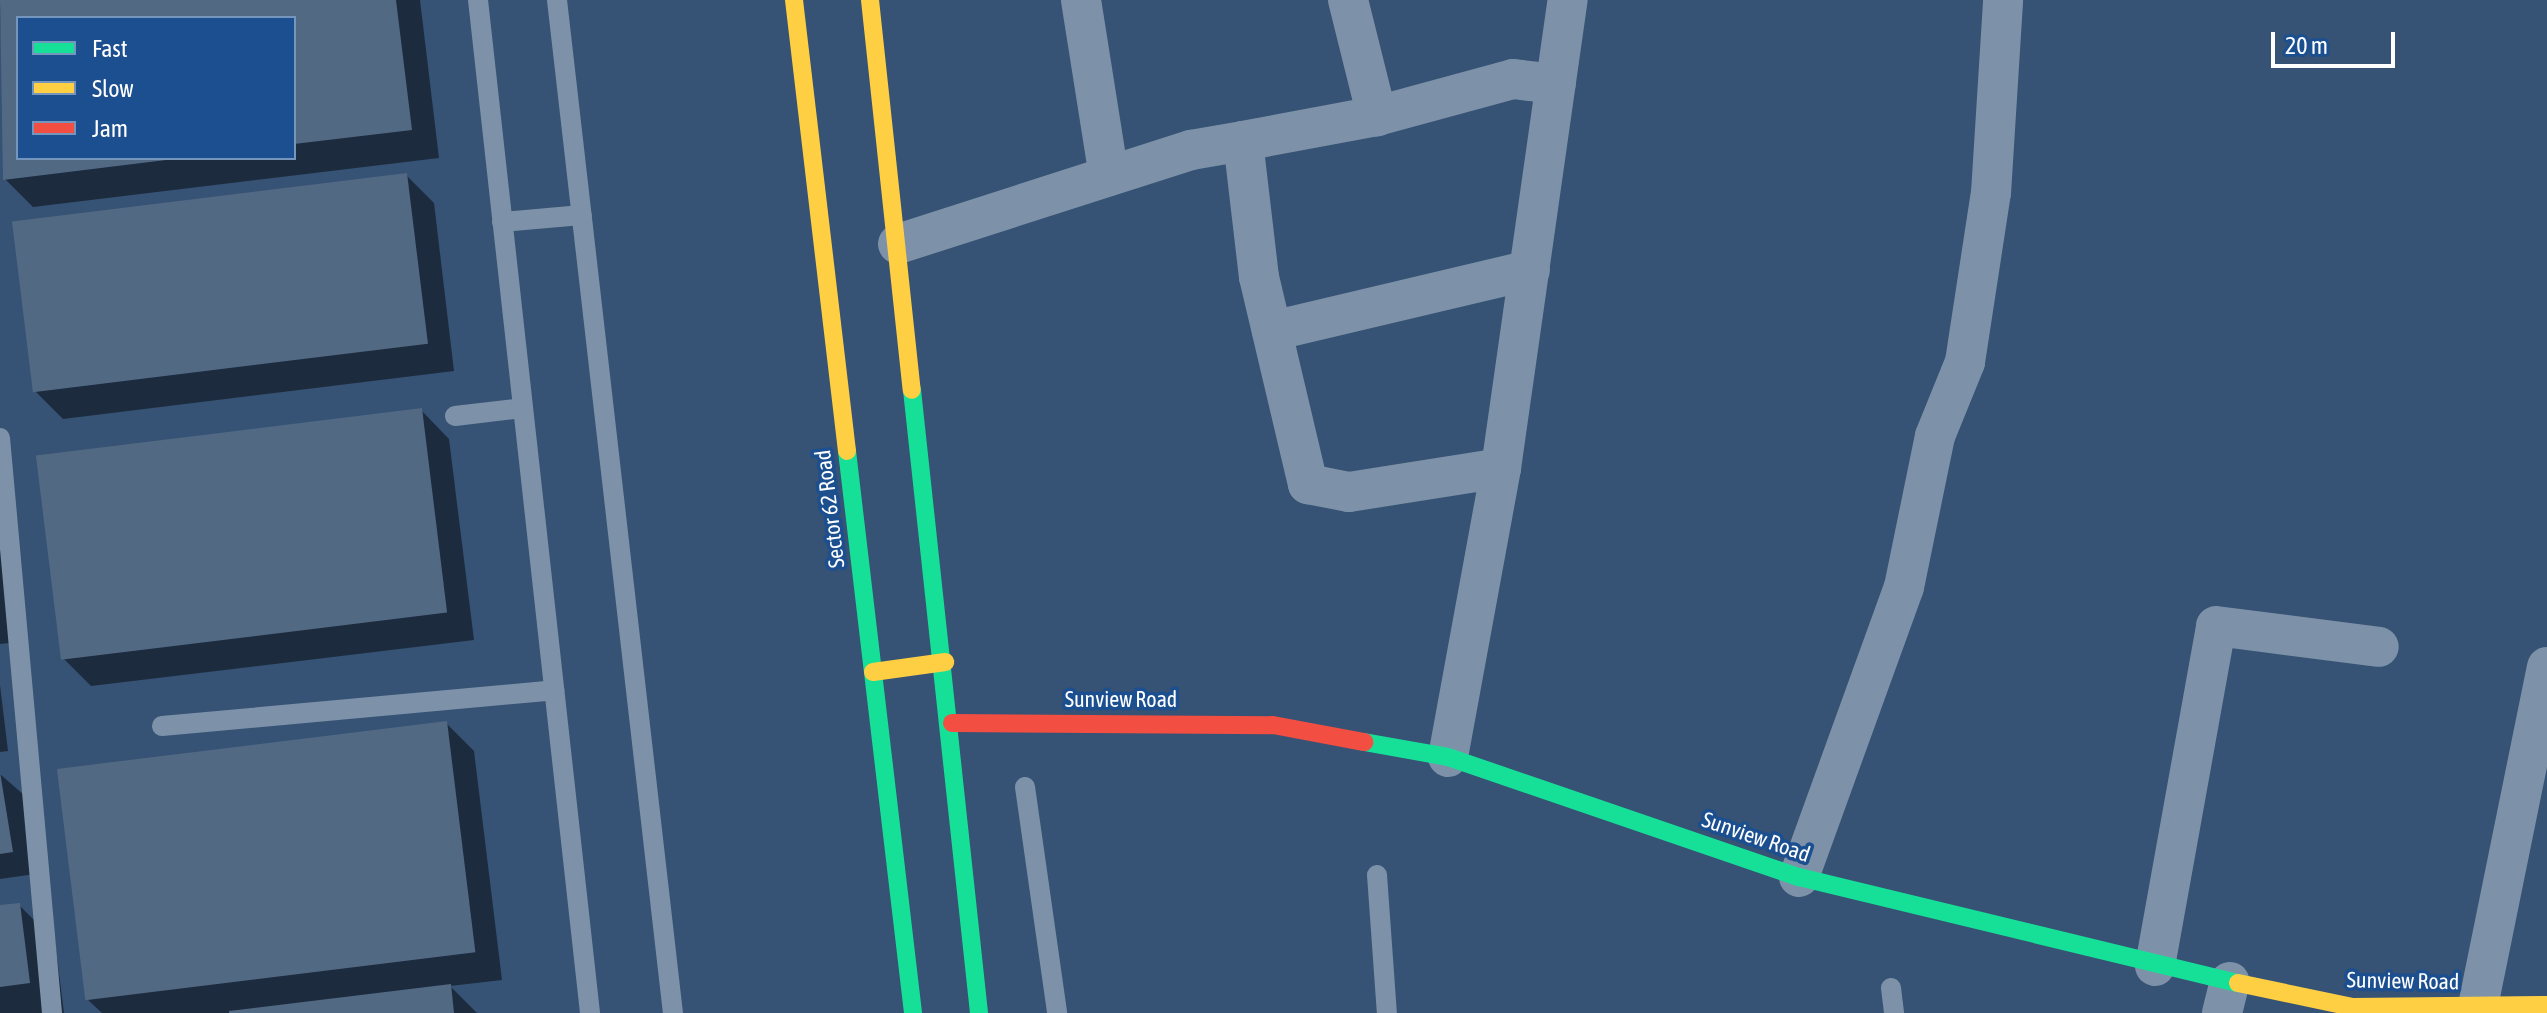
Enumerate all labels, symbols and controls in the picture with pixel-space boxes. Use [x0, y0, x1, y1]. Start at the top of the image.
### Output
legend [16, 16, 296, 160]
scale bar [2275, 16, 2399, 66]
text: 20 m [2285, 32, 2328, 59]
text: Fast [92, 35, 128, 62]
text: Slow [92, 75, 134, 102]
text: Jam [92, 115, 128, 142]
street label: Sector 62 Road [810, 448, 850, 570]
street label: Sunview Road [1065, 687, 1177, 713]
street label: Sunview Road [1698, 806, 1814, 868]
street label: Sunview Road [2346, 967, 2460, 995]

